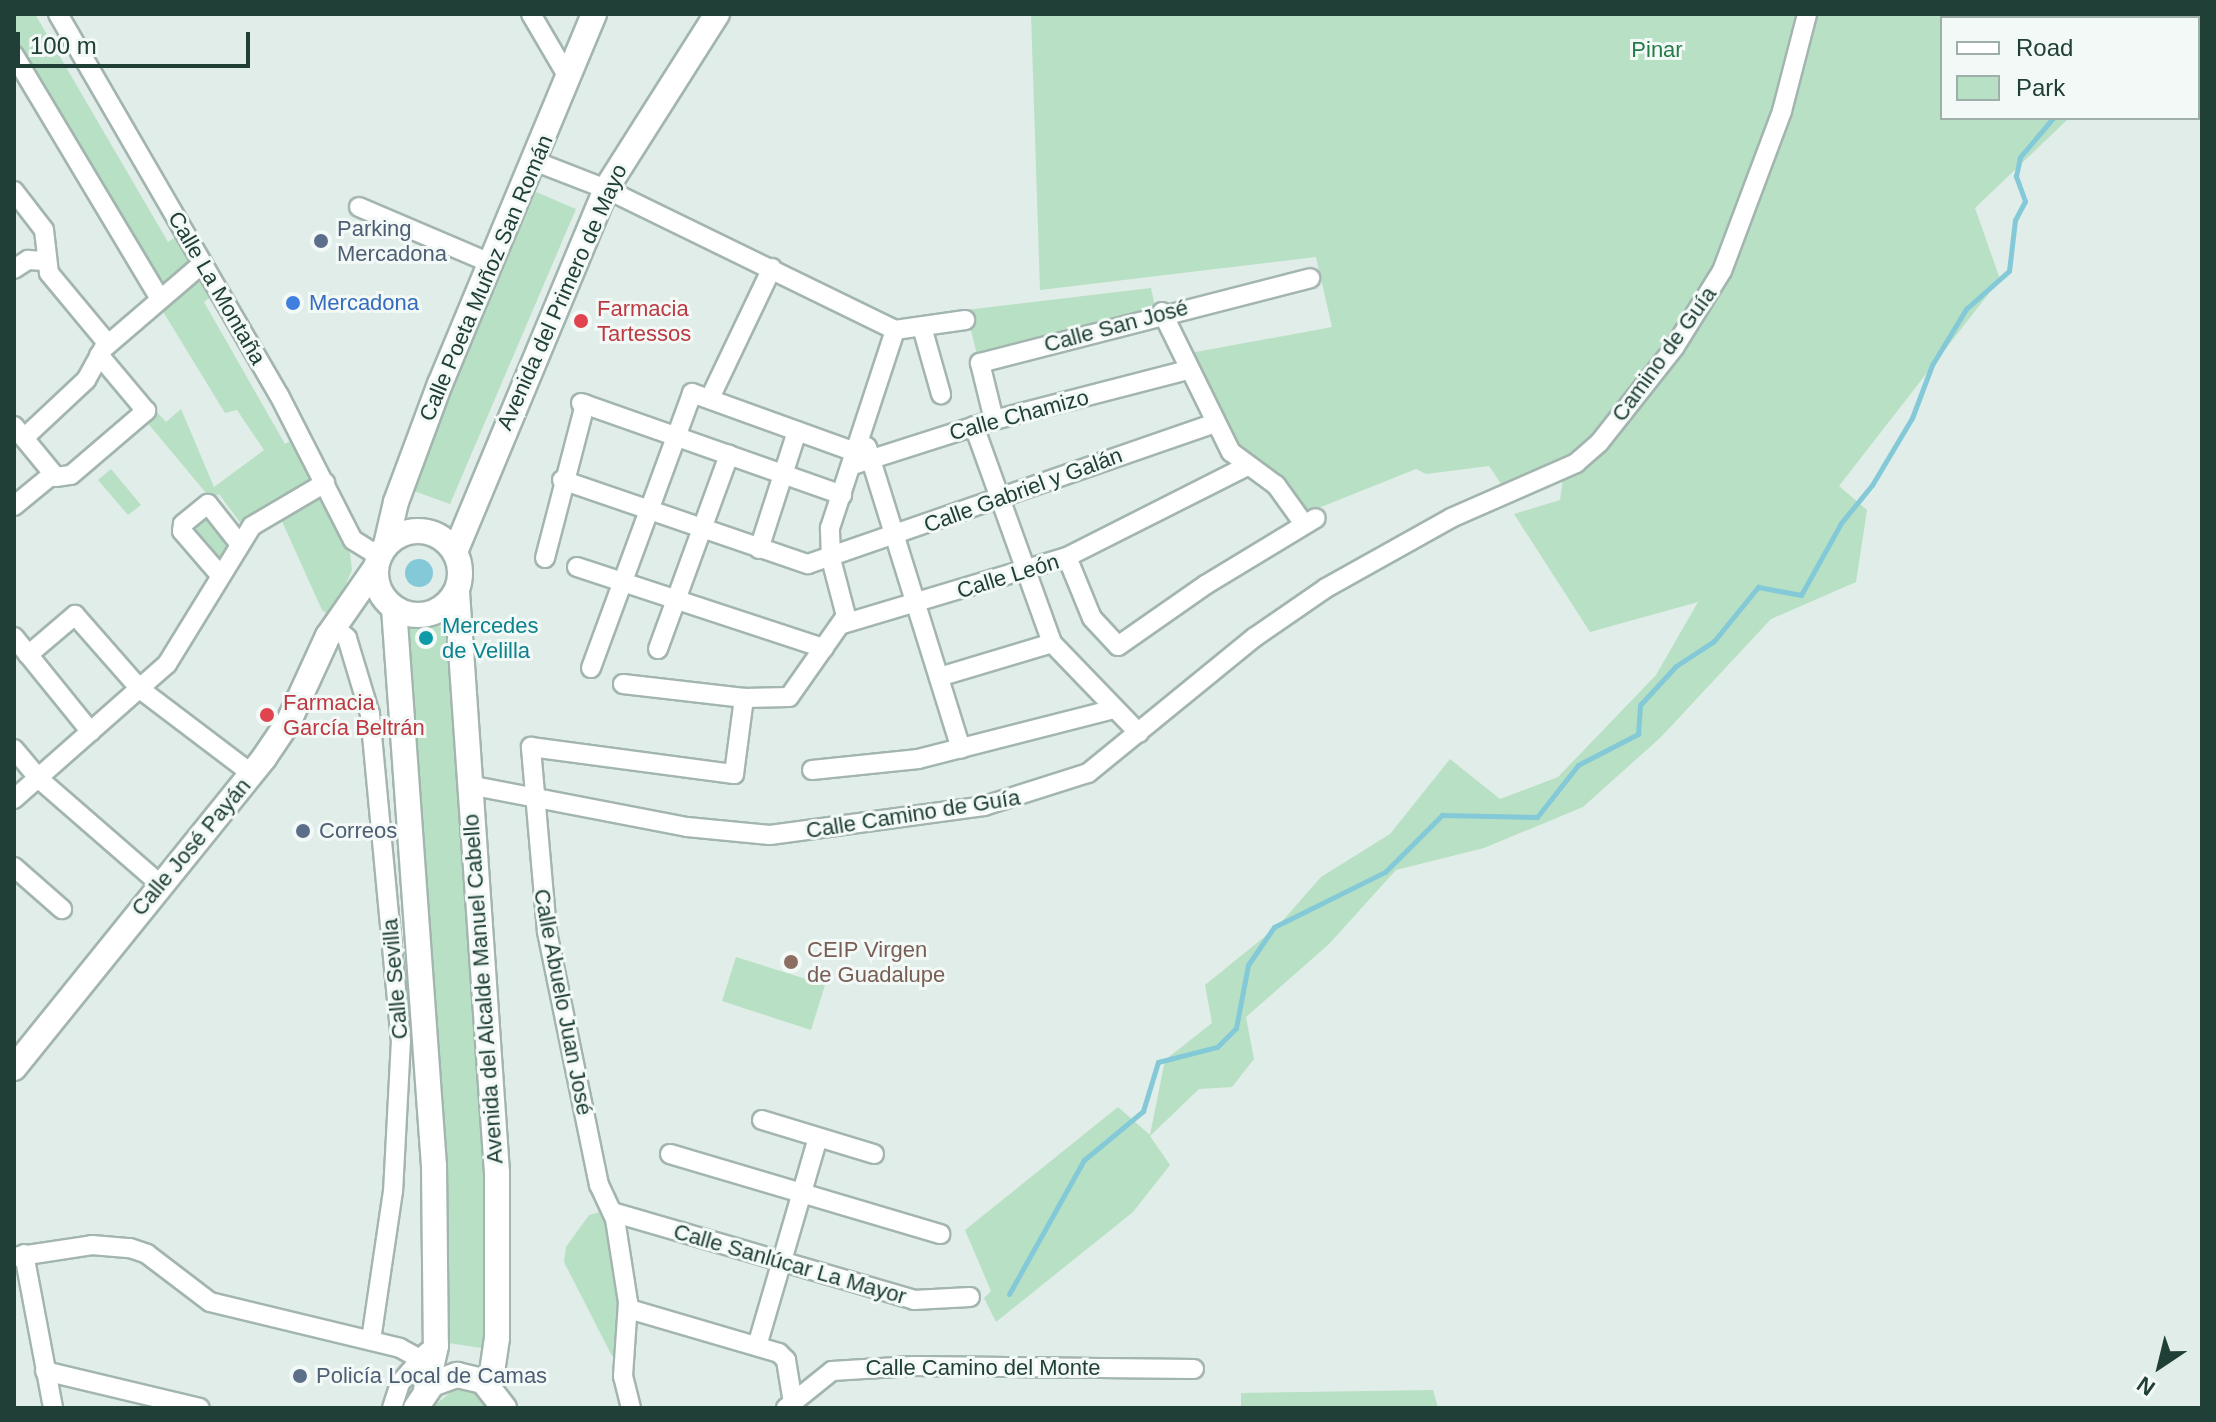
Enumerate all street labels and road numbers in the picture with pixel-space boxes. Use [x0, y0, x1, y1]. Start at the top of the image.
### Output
street label: Calle Poeta Muñoz San Román [414, 131, 558, 425]
street label: Avenida del Primero de Mayo [491, 160, 633, 434]
street label: Calle La Montaña [162, 207, 272, 369]
street label: Camino de Guía [1606, 281, 1722, 427]
street label: Calle San José [1041, 294, 1191, 358]
street label: Calle Chamizo [946, 384, 1092, 446]
street label: Calle Gabriel y Galán [920, 442, 1126, 538]
street label: Calle León [954, 548, 1062, 604]
street label: Calle José Payán [126, 773, 256, 921]
street label: Calle Camino de Guía [804, 784, 1022, 844]
street label: Avenida del Alcalde Manuel Cabello [458, 813, 508, 1165]
street label: Calle Abuelo Juan José [528, 886, 598, 1118]
street label: Calle Sevilla [377, 918, 413, 1040]
street label: Calle Sanlúcar La Mayor [671, 1218, 909, 1310]
street label: Calle Camino del Monte [866, 1355, 1100, 1381]

